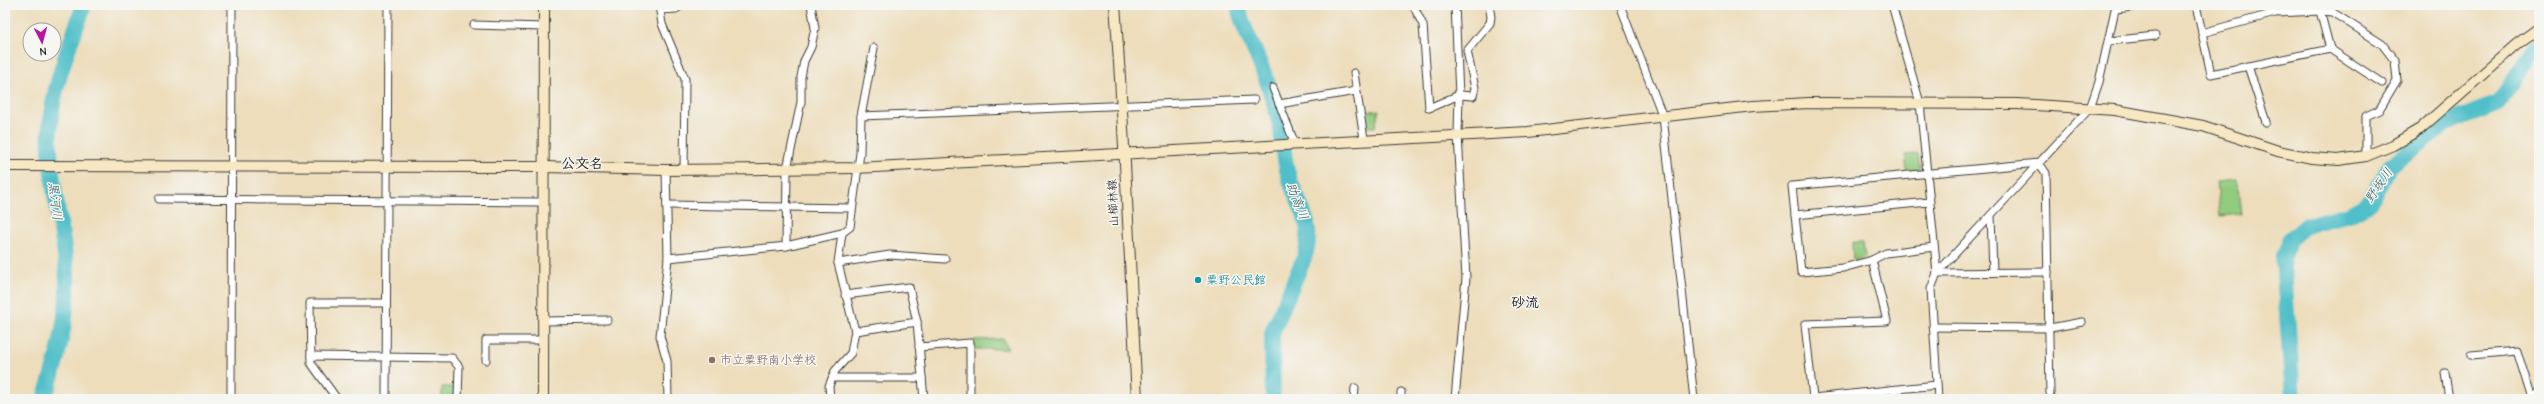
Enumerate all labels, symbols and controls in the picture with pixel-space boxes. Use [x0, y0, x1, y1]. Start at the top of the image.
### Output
north arrow [22, 22, 62, 62]
text: N [39, 45, 47, 58]
district label: 公文名 [561, 155, 603, 172]
water label: 野坂川 [2361, 165, 2396, 206]
street label: 山櫛林線 [1105, 179, 1121, 227]
water label: 助高川 [1284, 180, 1312, 222]
water label: 黒河川 [46, 181, 65, 221]
place label: 粟野公民館 [1206, 273, 1266, 287]
marker: 粟野公民館 [1193, 275, 1203, 285]
district label: 砂流 [1511, 294, 1539, 311]
place label: 市立粟野南小学校 [720, 353, 816, 367]
marker: 市立粟野南小学校 [707, 355, 717, 365]

